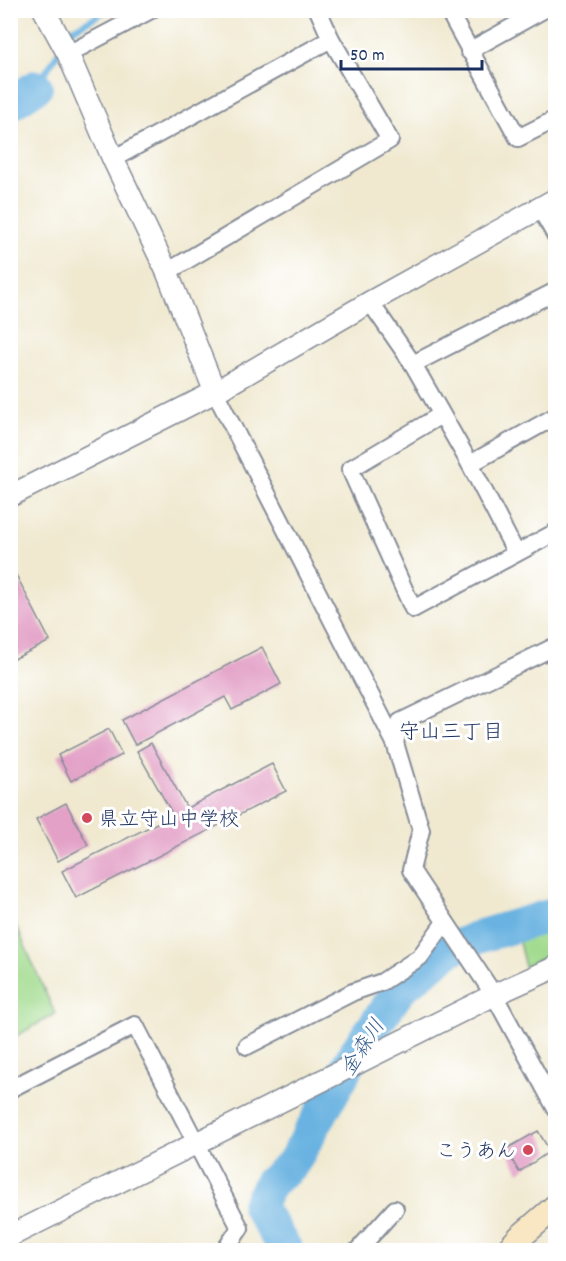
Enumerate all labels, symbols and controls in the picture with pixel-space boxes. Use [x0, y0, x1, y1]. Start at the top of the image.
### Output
scale bar [341, 33, 482, 71]
text: 50 m [350, 44, 385, 69]
district label: 守山三丁目 [399, 719, 504, 749]
place label: 県立守山中学校 [99, 807, 239, 835]
marker: 県立守山中学校 [80, 811, 94, 825]
water label: 金森川 [335, 1014, 394, 1083]
place label: こうあん [436, 1139, 516, 1167]
marker: こうあん [521, 1143, 535, 1157]

